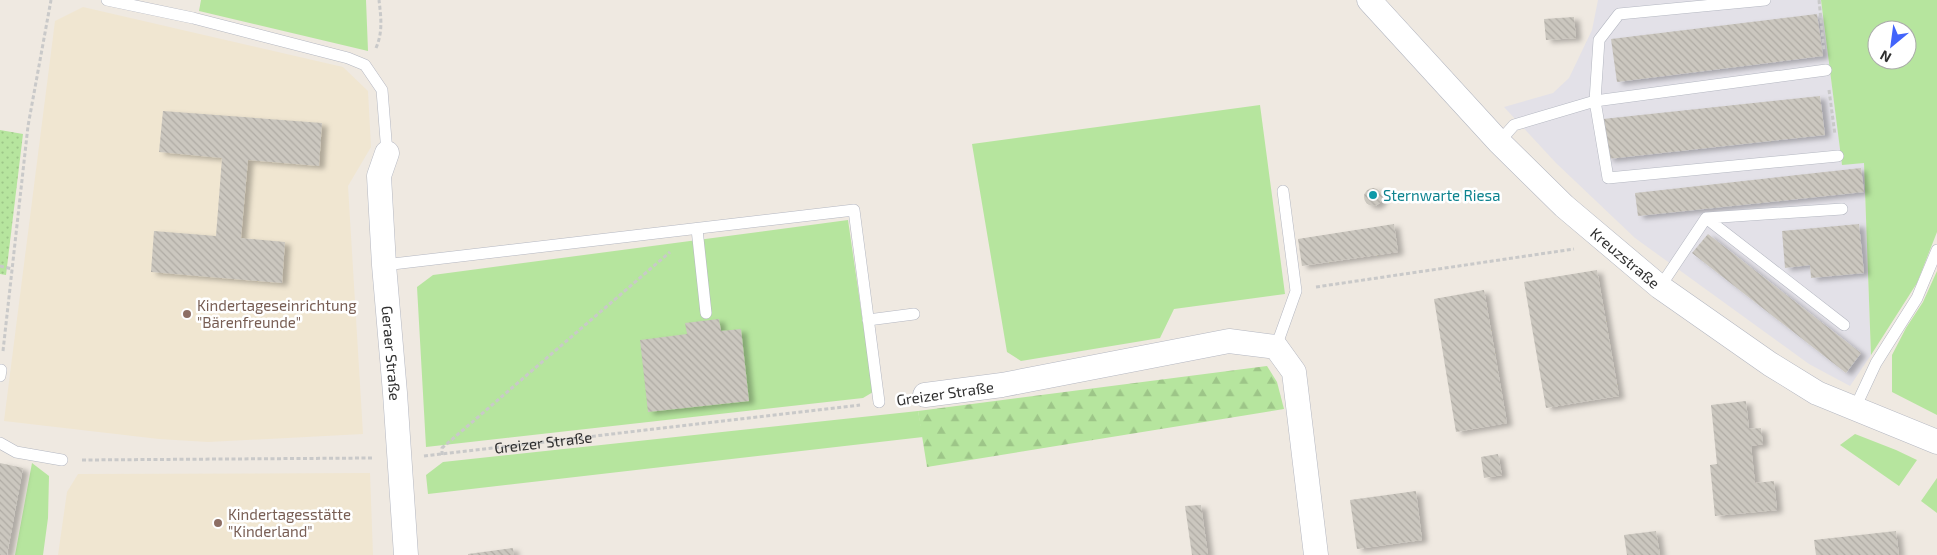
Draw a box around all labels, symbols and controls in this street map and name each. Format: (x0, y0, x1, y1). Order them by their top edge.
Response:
north arrow (1867, 20, 1917, 70)
text: N (1877, 47, 1894, 67)
place label: Sternwarte Riesa (1383, 186, 1500, 204)
marker: Sternwarte Riesa (1367, 189, 1379, 201)
street label: Kreuzstraße (1587, 224, 1664, 292)
place label: Kindertageseinrichtung "Bärenfreunde" (197, 296, 357, 331)
street label: Geraer Straße (379, 305, 405, 401)
marker: Kindertageseinrichtung "Bärenfreunde" (181, 308, 193, 320)
street label: Greizer Straße (895, 377, 995, 409)
street label: Greizer Straße (493, 427, 593, 457)
place label: Kindertagesstätte "Kinderland" (228, 505, 351, 540)
marker: Kindertagesstätte "Kinderland" (212, 517, 224, 529)

